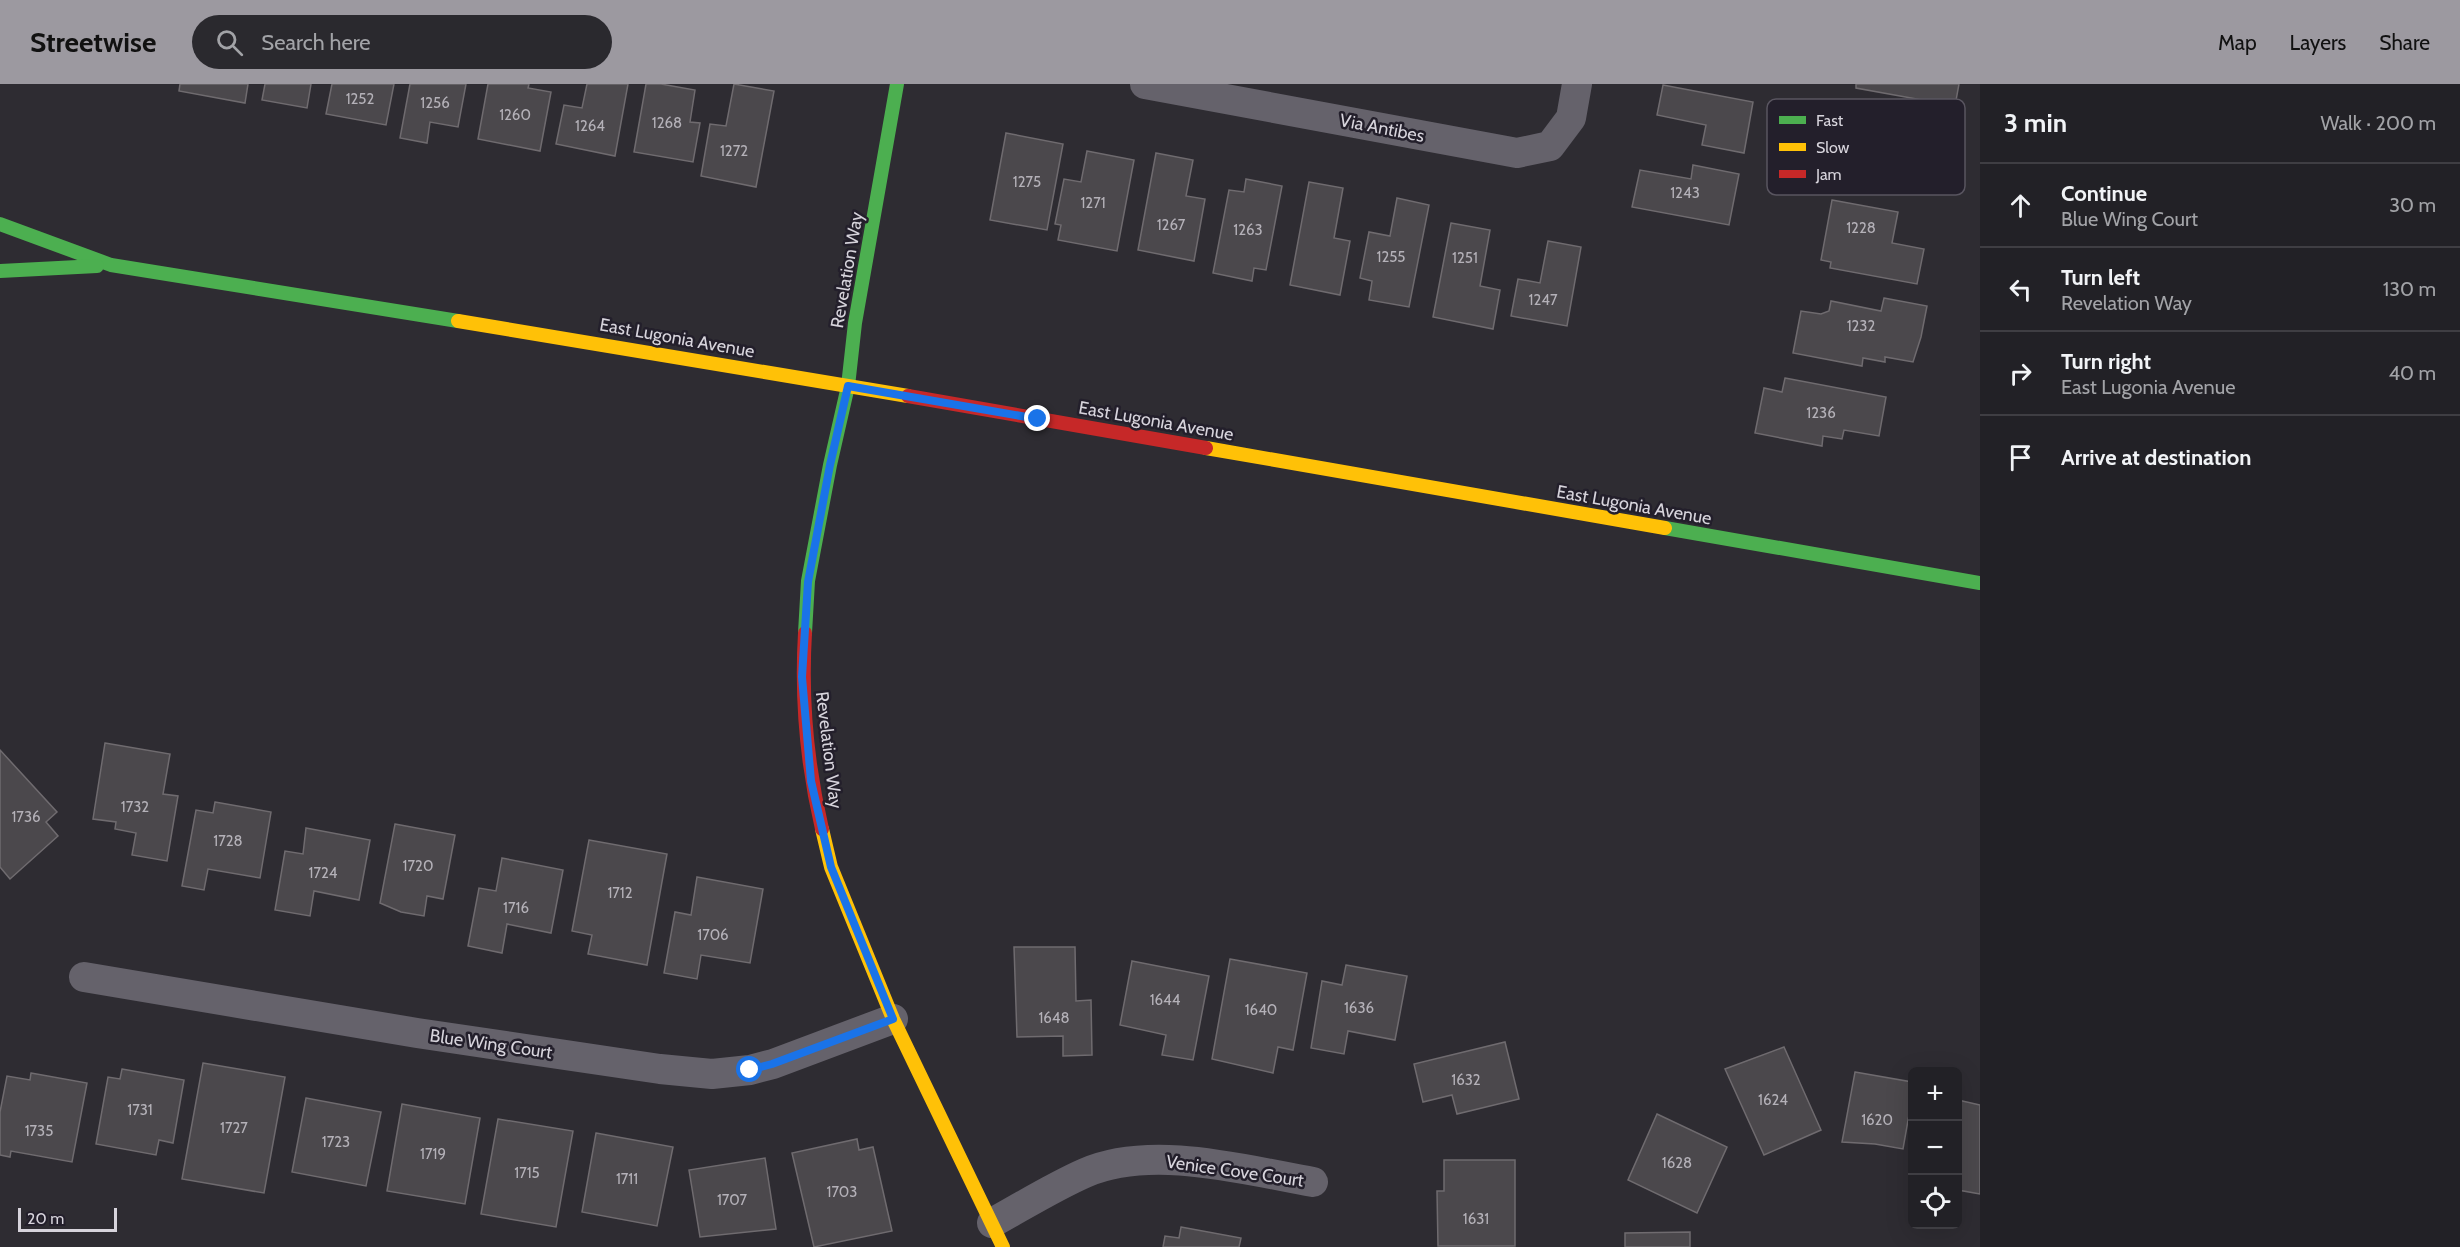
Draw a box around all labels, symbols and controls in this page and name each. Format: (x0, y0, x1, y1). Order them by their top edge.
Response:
search box (192, 15, 612, 69)
text: Streetwise (30, 25, 156, 59)
icon: search (213, 26, 246, 59)
text: Search here (261, 29, 371, 56)
text: Map (2218, 30, 2257, 55)
text: Layers (2290, 30, 2346, 55)
text: Share (2379, 30, 2430, 55)
house number: 1252 (346, 90, 374, 108)
house number: 1256 (420, 94, 450, 112)
legend (1767, 99, 1965, 195)
house number: 1260 (499, 106, 531, 124)
text: 3 min (2004, 107, 2067, 139)
street label: Via Antibes (1338, 109, 1426, 147)
text: Fast (1816, 111, 1844, 130)
text: Walk · 200 m (2320, 111, 2436, 135)
house number: 1268 (652, 114, 682, 132)
house number: 1264 (575, 117, 605, 135)
text: Slow (1816, 138, 1850, 157)
house number: 1272 (720, 142, 748, 160)
text: Jam (1815, 165, 1842, 184)
house number: 1275 (1013, 173, 1041, 191)
text: Continue (2061, 180, 2147, 207)
house number: 1243 (1670, 184, 1700, 202)
icon: ahead (2004, 189, 2037, 222)
text: 30 m (2389, 193, 2436, 217)
house number: 1271 (1080, 194, 1106, 212)
text: Blue Wing Court (2061, 207, 2198, 231)
street label: Revelation Way (826, 210, 868, 330)
house number: 1267 (1157, 216, 1186, 234)
house number: 1228 (1846, 219, 1876, 237)
house number: 1263 (1233, 221, 1263, 239)
house number: 1255 (1377, 248, 1405, 266)
house number: 1251 (1452, 249, 1478, 267)
text: Turn left (2061, 264, 2140, 291)
icon: left (2004, 273, 2037, 306)
text: 130 m (2383, 277, 2436, 301)
house number: 1247 (1529, 291, 1558, 309)
text: Revelation Way (2061, 291, 2192, 315)
street label: East Lugonia Avenue (598, 314, 756, 362)
house number: 1232 (1847, 317, 1875, 335)
text: Turn right (2061, 348, 2151, 375)
icon: right (2004, 357, 2037, 390)
text: 40 m (2388, 361, 2436, 385)
text: East Lugonia Avenue (2061, 375, 2235, 399)
street label: East Lugonia Avenue (1077, 397, 1235, 445)
house number: 1236 (1806, 404, 1836, 422)
route end (1024, 405, 1050, 431)
icon: arrive (2004, 441, 2037, 474)
text: Arrive at destination (2061, 444, 2251, 471)
street label: East Lugonia Avenue (1555, 481, 1713, 529)
street label: Revelation Way (811, 690, 847, 810)
house number: 1732 (121, 798, 149, 816)
house number: 1736 (11, 808, 41, 826)
house number: 1728 (213, 832, 243, 850)
house number: 1720 (403, 857, 433, 875)
house number: 1724 (309, 864, 338, 882)
house number: 1712 (607, 884, 633, 902)
house number: 1716 (503, 899, 529, 917)
house number: 1706 (697, 926, 729, 944)
house number: 1644 (1150, 991, 1181, 1009)
house number: 1636 (1344, 999, 1374, 1017)
house number: 1640 (1245, 1001, 1277, 1019)
house number: 1648 (1038, 1009, 1070, 1027)
street label: Blue Wing Court (428, 1025, 554, 1063)
route start (736, 1056, 762, 1082)
map controls (1908, 1067, 1962, 1229)
button: + (1908, 1067, 1962, 1121)
house number: 1632 (1451, 1071, 1481, 1089)
house number: 1624 (1758, 1091, 1788, 1109)
house number: 1731 (127, 1101, 153, 1119)
house number: 1620 (1861, 1111, 1893, 1129)
house number: 1727 (220, 1119, 248, 1137)
button: − (1908, 1121, 1962, 1175)
house number: 1735 (25, 1122, 53, 1140)
house number: 1723 (322, 1133, 350, 1151)
house number: 1719 (420, 1145, 446, 1163)
street label: Venice Cove Court (1165, 1150, 1305, 1192)
house number: 1628 (1662, 1154, 1692, 1172)
house number: 1715 (514, 1164, 540, 1182)
house number: 1711 (616, 1170, 638, 1188)
button: locate (1908, 1175, 1962, 1229)
house number: 1703 (827, 1183, 857, 1201)
house number: 1707 (717, 1191, 748, 1209)
scale bar (18, 1205, 117, 1232)
text: 20 m (27, 1209, 64, 1228)
house number: 1631 (1463, 1210, 1489, 1228)

